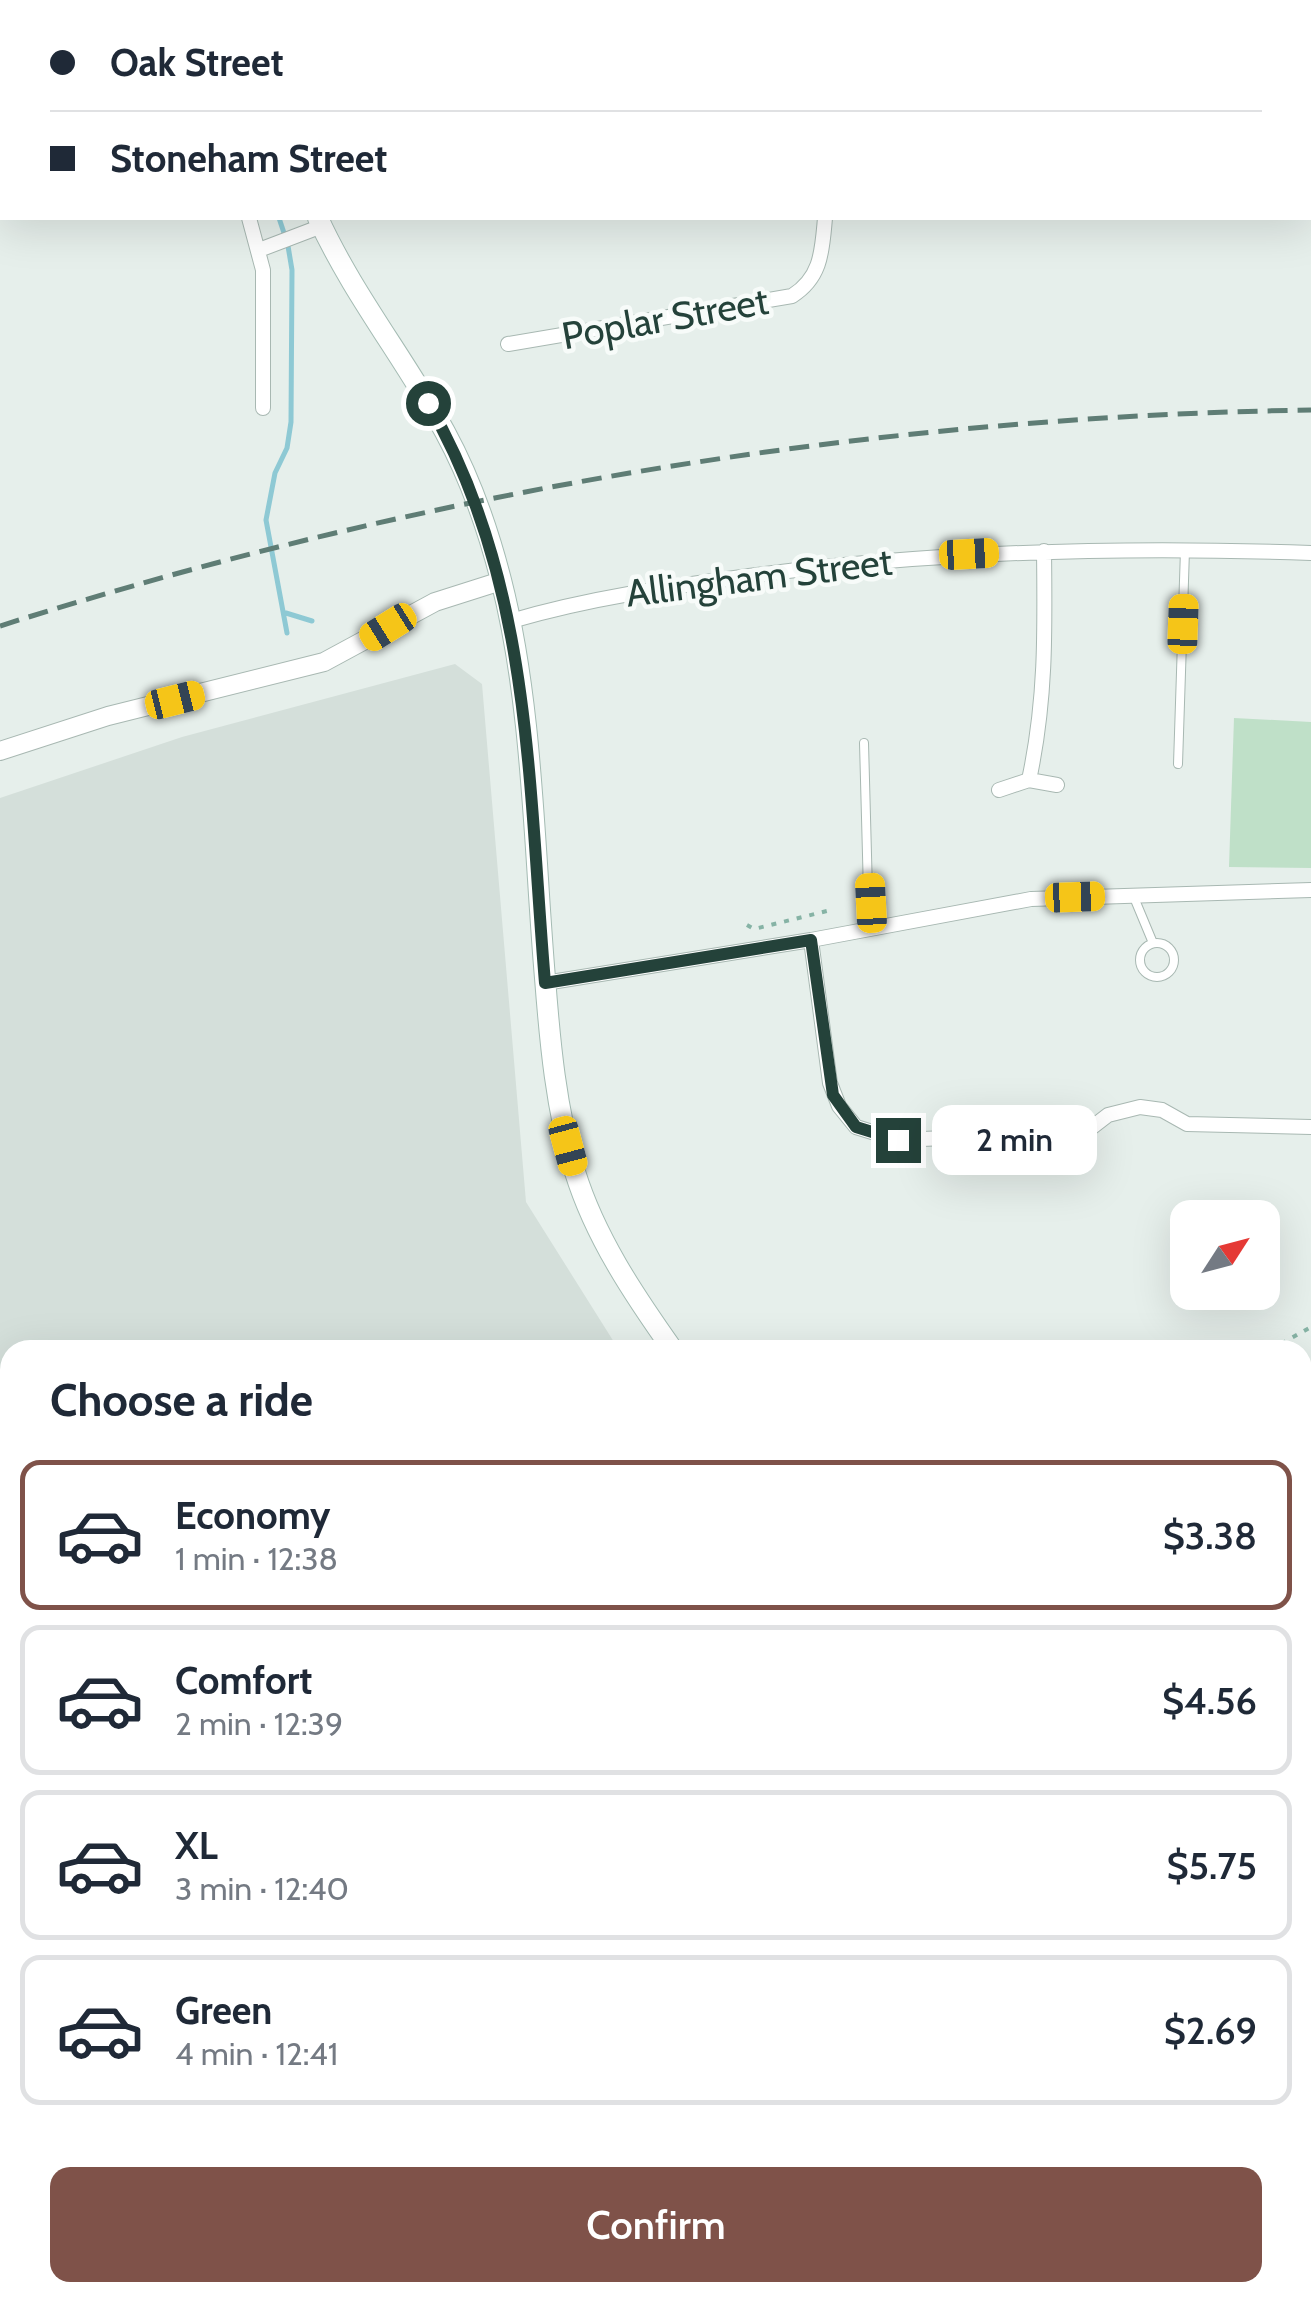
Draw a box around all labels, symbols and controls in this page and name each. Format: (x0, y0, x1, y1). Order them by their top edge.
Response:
text: Oak Street (110, 39, 284, 86)
text: Stoneham Street (110, 135, 387, 182)
street label: Poplar Street (558, 277, 772, 359)
route start (406, 381, 451, 426)
street label: Allingham Street (623, 537, 895, 617)
car (938, 537, 1000, 571)
car (1167, 593, 1199, 655)
car (355, 598, 421, 656)
car (142, 678, 208, 722)
car (854, 872, 888, 934)
car (1044, 881, 1106, 913)
callout: 2 min (933, 1105, 1098, 1175)
car (546, 1113, 590, 1179)
route end (876, 1118, 921, 1163)
text: 2 min (976, 1120, 1053, 1159)
north arrow (1170, 1200, 1280, 1310)
map controls (1170, 1200, 1280, 1310)
text: Choose a ride (50, 1373, 313, 1427)
icon: car (55, 1490, 145, 1580)
text: Economy (175, 1492, 330, 1539)
text: $3.38 (1163, 1512, 1257, 1559)
text: 1 min · 12:38 (175, 1539, 338, 1578)
icon: car (55, 1655, 145, 1745)
text: Comfort (175, 1657, 312, 1704)
text: $4.56 (1162, 1677, 1257, 1724)
text: 2 min · 12:39 (175, 1704, 343, 1743)
icon: car (55, 1820, 145, 1910)
text: XL (175, 1822, 218, 1869)
text: $5.75 (1166, 1842, 1257, 1889)
text: 3 min · 12:40 (175, 1869, 349, 1908)
icon: car (55, 1985, 145, 2075)
text: Green (175, 1987, 272, 2034)
text: $2.69 (1164, 2007, 1257, 2054)
text: 4 min · 12:41 (175, 2034, 338, 2073)
button: Confirm (50, 2167, 1262, 2282)

